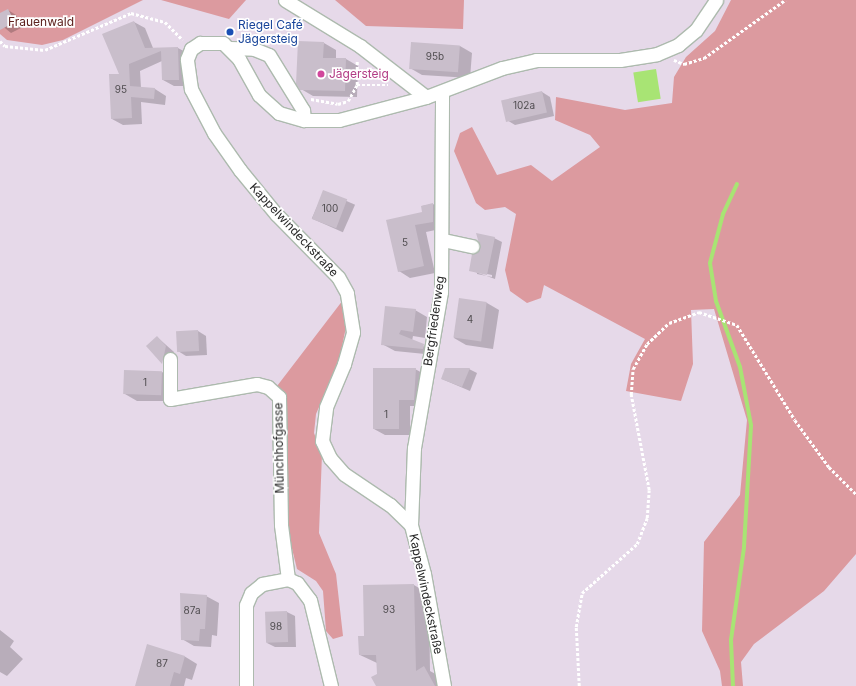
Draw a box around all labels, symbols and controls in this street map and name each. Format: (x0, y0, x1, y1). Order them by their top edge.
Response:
park label: Frauenwald (8, 15, 74, 29)
place label: Riegel Café Jägersteig (238, 18, 303, 46)
marker: Riegel Café Jägersteig (225, 27, 235, 37)
house number: 95b (426, 51, 444, 63)
place label: Jägersteig (329, 67, 389, 81)
marker: Jägersteig (316, 69, 326, 79)
house number: 95 (115, 84, 127, 96)
house number: 102a (513, 100, 535, 112)
street label: Kappelwindeckstraße (247, 180, 341, 280)
house number: 100 (322, 203, 338, 215)
house number: 5 (402, 237, 408, 249)
street label: Bergfriedenweg (421, 275, 447, 367)
house number: 4 (467, 314, 473, 326)
house number: 1 (143, 377, 147, 389)
street label: Münchhofgasse (271, 402, 287, 494)
house number: 1 (384, 409, 388, 421)
street label: Kappelwindeckstraße (406, 532, 446, 656)
house number: 93 (383, 604, 395, 616)
house number: 87a (183, 605, 201, 617)
house number: 98 (270, 621, 282, 633)
house number: 87 (156, 658, 168, 670)

